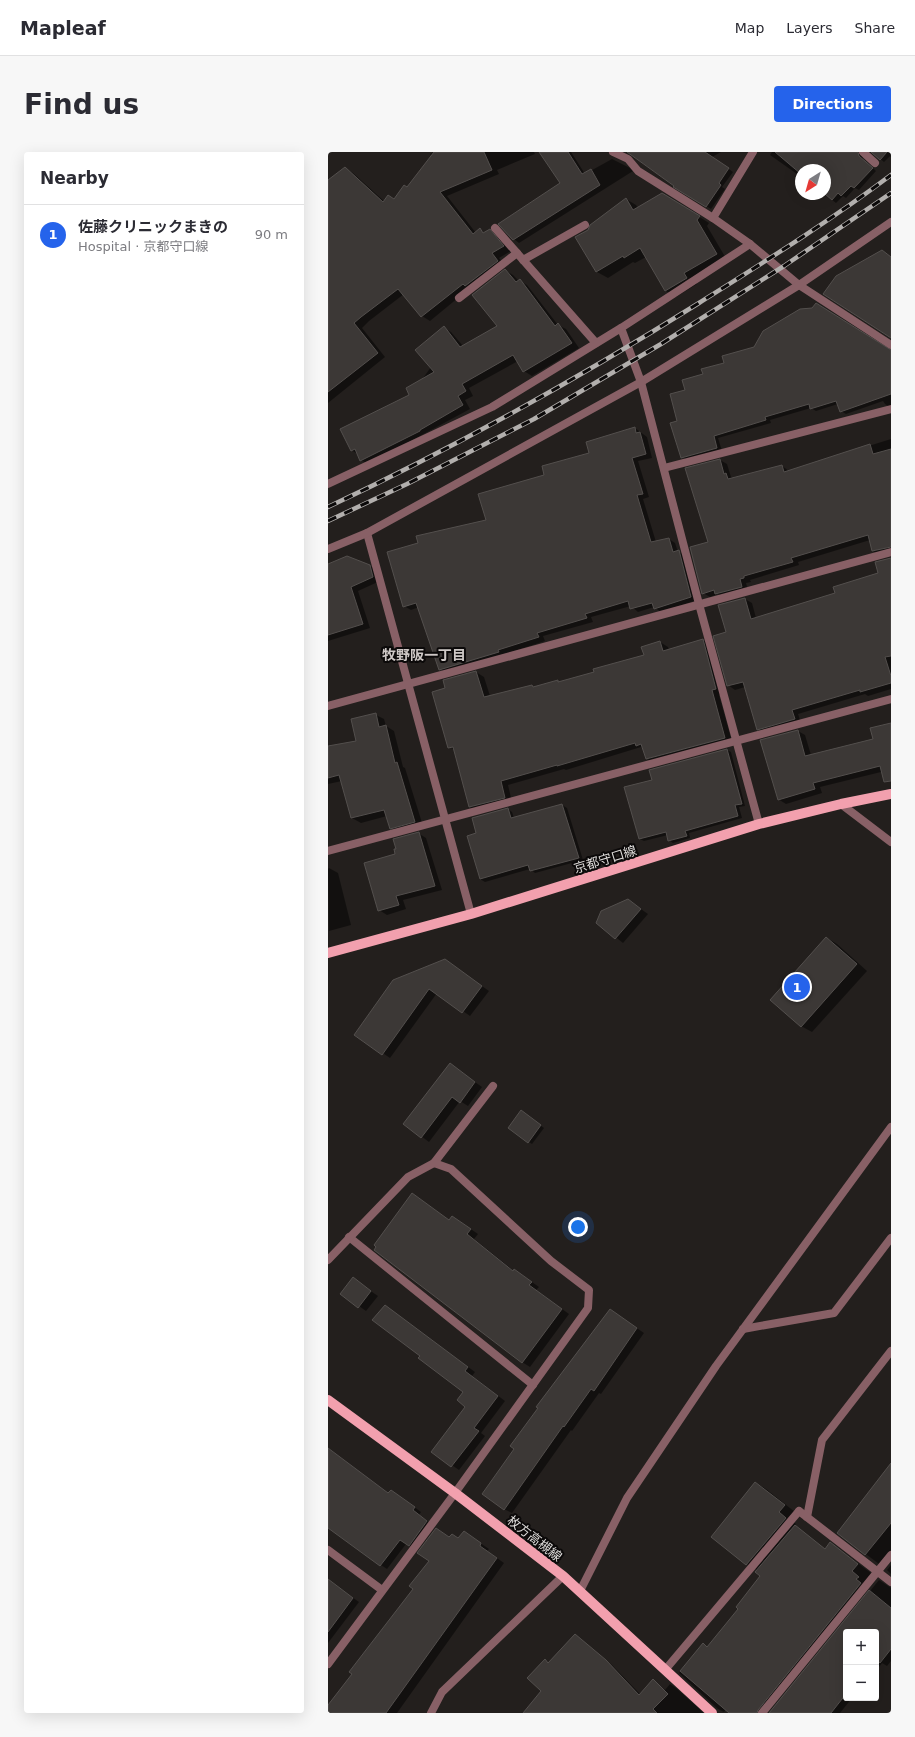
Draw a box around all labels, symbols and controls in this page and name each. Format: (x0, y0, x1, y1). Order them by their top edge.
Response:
text: Mapleaf (20, 17, 106, 39)
text: Map (735, 20, 764, 36)
text: Layers (786, 20, 833, 36)
text: Share (855, 20, 895, 36)
button: Directions (774, 86, 891, 122)
text: Find us (24, 88, 139, 121)
north arrow (795, 164, 831, 200)
text: Nearby (40, 168, 109, 188)
text: 佐藤クリニックまきの (78, 218, 228, 236)
text: 1 (48, 227, 58, 242)
text: 90 m (255, 227, 288, 242)
text: Hospital · 京都守口線 (78, 239, 208, 254)
district label: 牧野阪一丁目 (382, 647, 466, 663)
street label: 京都守口線 (572, 843, 638, 876)
pin: 1 (784, 972, 810, 1002)
your location (568, 1217, 588, 1237)
street label: 枚方高槻線 (504, 1512, 565, 1564)
map controls (843, 1629, 879, 1701)
button: + (843, 1629, 879, 1665)
button: − (843, 1665, 879, 1701)

